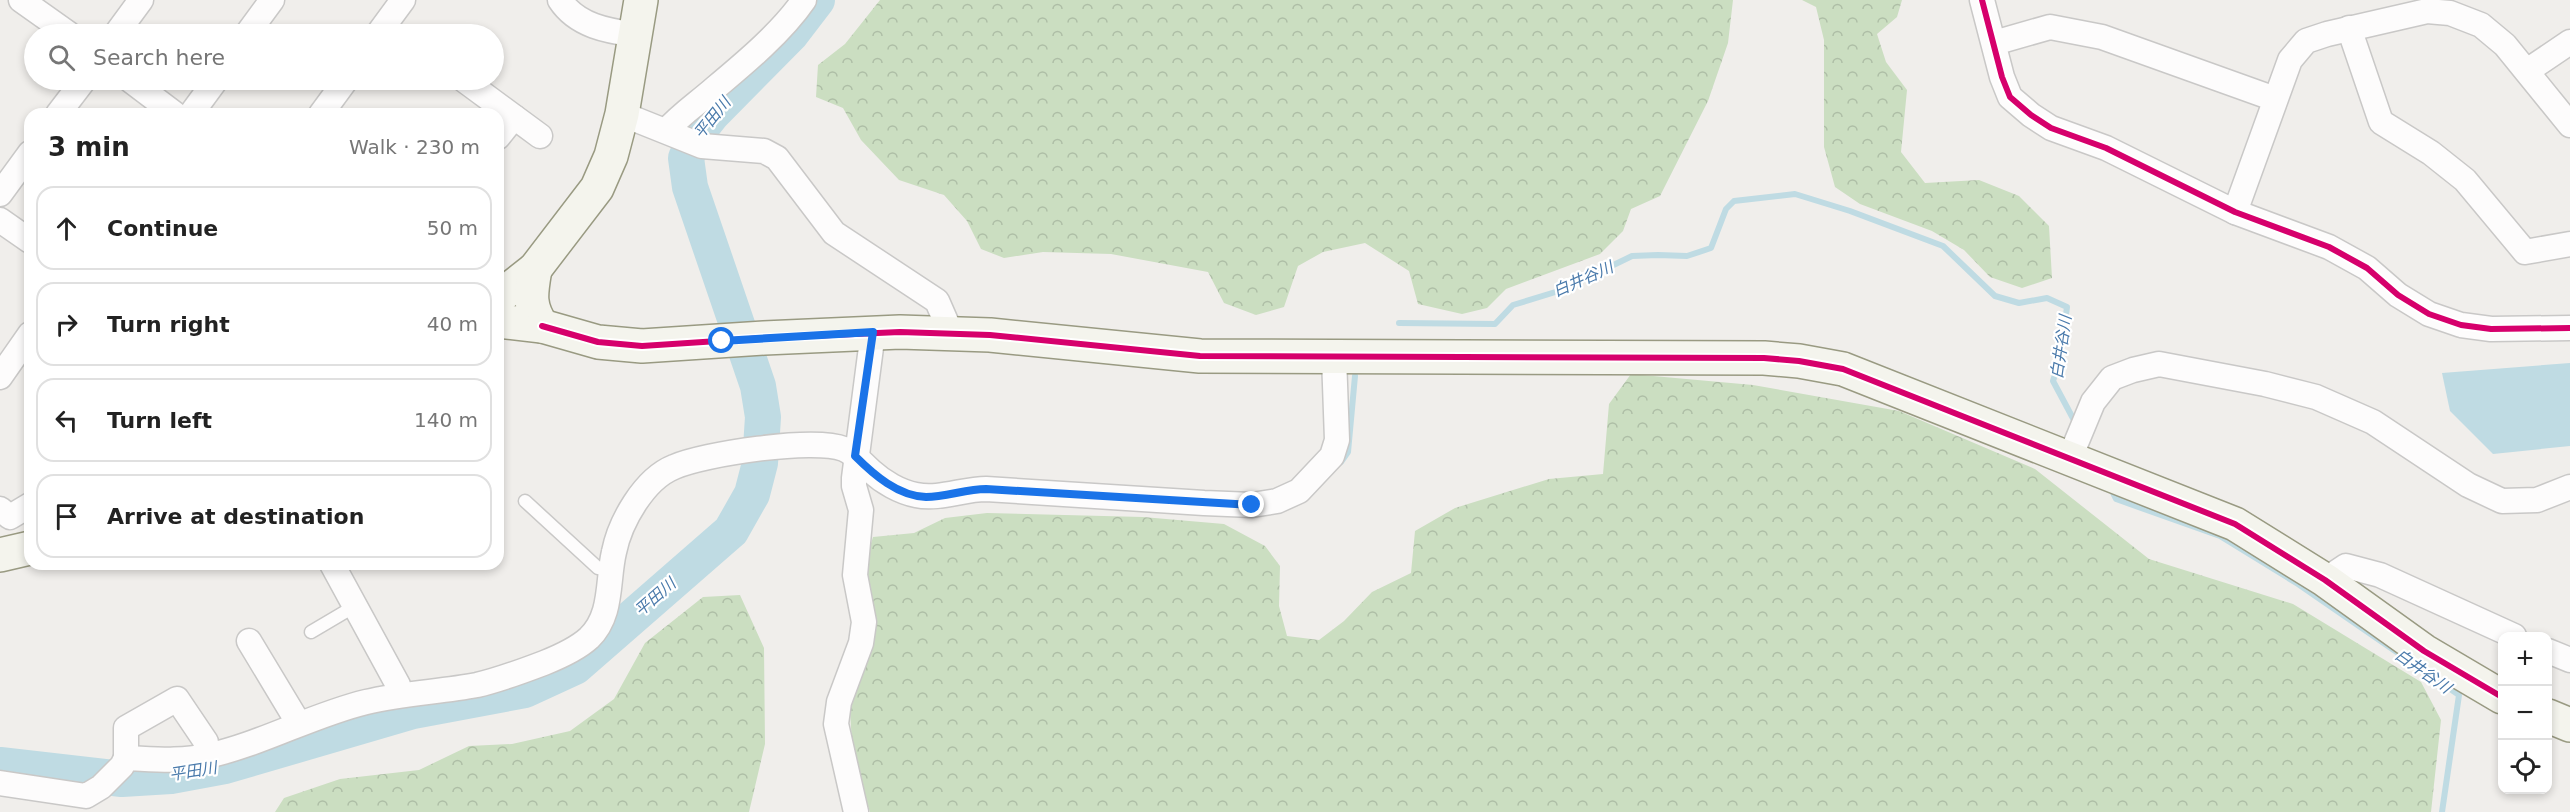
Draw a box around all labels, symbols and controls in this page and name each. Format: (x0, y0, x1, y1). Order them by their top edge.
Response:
search box (24, 24, 504, 90)
icon: search (45, 41, 78, 74)
text: Search here (93, 45, 225, 70)
water label: 平田川 (690, 92, 736, 143)
text: 3 min (48, 132, 130, 162)
text: Walk · 230 m (349, 135, 480, 159)
icon: ahead (50, 212, 83, 245)
text: Continue (107, 216, 218, 241)
text: 50 m (427, 216, 478, 240)
water label: 白井谷川 (1550, 256, 1618, 301)
icon: right (50, 308, 83, 341)
text: Turn right (107, 312, 230, 337)
text: 40 m (427, 312, 478, 336)
water label: 白井谷川 (2047, 312, 2075, 380)
route start (708, 327, 734, 353)
icon: left (50, 404, 83, 437)
text: Turn left (107, 408, 212, 433)
text: 140 m (414, 408, 478, 432)
route end (1238, 491, 1264, 517)
icon: arrive (50, 500, 83, 533)
text: Arrive at destination (107, 504, 364, 529)
water label: 平田川 (631, 573, 681, 620)
map controls (2498, 632, 2552, 794)
button: + (2498, 632, 2552, 686)
water label: 白井谷川 (2391, 645, 2456, 698)
button: − (2498, 686, 2552, 740)
button: locate (2498, 740, 2552, 794)
water label: 平田川 (168, 758, 220, 784)

